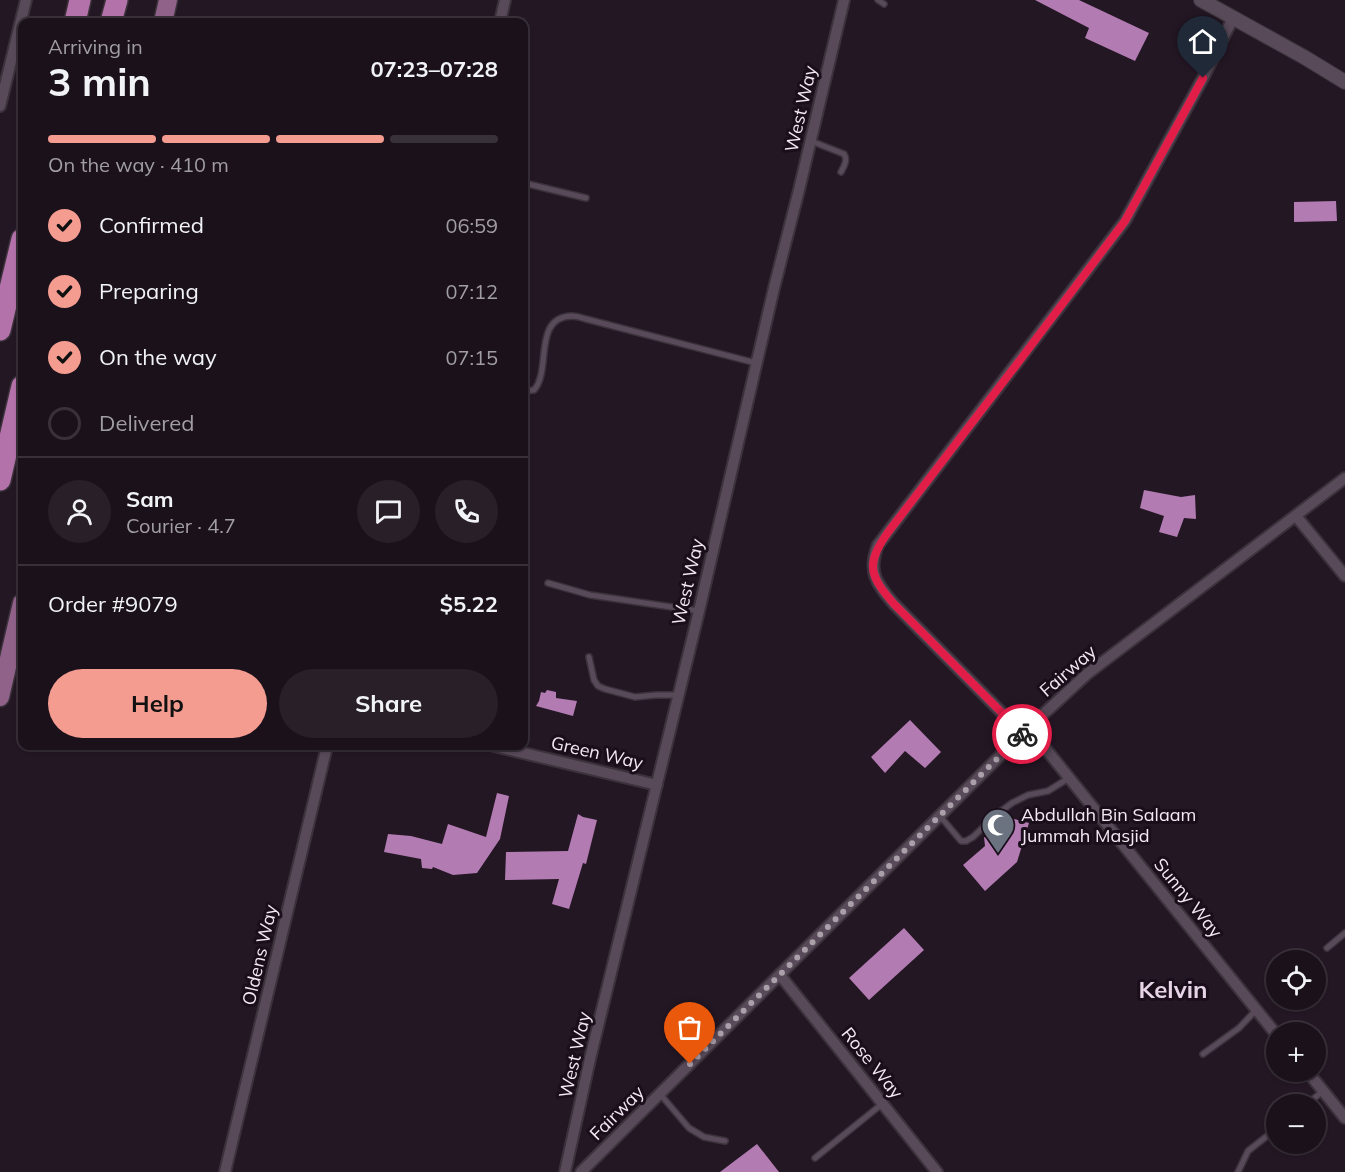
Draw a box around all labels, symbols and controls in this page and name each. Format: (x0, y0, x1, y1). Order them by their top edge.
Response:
pin (1177, 16, 1228, 78)
icon: home (1186, 25, 1219, 58)
text: Arriving in (48, 34, 143, 59)
text: 07:23–07:28 (370, 55, 498, 83)
text: 3 min (48, 57, 151, 106)
street label: West Way (779, 63, 822, 154)
text: On the way · 410 m (48, 152, 229, 177)
icon: check (48, 209, 81, 242)
text: Confirmed (99, 211, 204, 239)
text: 06:59 (445, 213, 498, 238)
icon: check (48, 275, 81, 308)
text: Preparing (99, 277, 199, 305)
text: 07:12 (445, 279, 498, 304)
icon: check (48, 341, 81, 374)
text: On the way (99, 343, 217, 371)
text: 07:15 (445, 345, 498, 370)
text: Delivered (99, 409, 194, 437)
button: person (48, 480, 111, 543)
button: chat (357, 480, 420, 543)
button: phone (435, 480, 498, 543)
text: Sam (126, 485, 174, 513)
text: Courier · 4.7 (126, 513, 236, 538)
street label: West Way (666, 536, 709, 627)
text: Order #9079 (48, 590, 178, 618)
text: $5.22 (440, 590, 498, 618)
street label: Fairway (1035, 639, 1101, 701)
button: Help (48, 669, 267, 738)
button: Share (279, 669, 498, 738)
courier (992, 704, 1052, 764)
icon: bike (1006, 718, 1039, 751)
street label: Green Way (549, 731, 646, 774)
place label: Abdullah Bin Salaam Jummah Masjid (1021, 803, 1196, 847)
mosque icon: Abdullah Bin Salaam Jummah Masjid (980, 807, 1016, 854)
street label: Sunny Way (1149, 853, 1228, 943)
street label: Oldens Way (237, 902, 282, 1007)
map controls (1266, 950, 1326, 1154)
button: locate (1266, 950, 1326, 1010)
district label: Kelvin (1139, 974, 1207, 1004)
pin (664, 1002, 715, 1064)
street label: West Way (553, 1009, 596, 1100)
icon: bag (673, 1011, 706, 1044)
street label: Rose Way (837, 1022, 908, 1103)
button: + (1266, 1022, 1326, 1082)
street label: Fairway (585, 1080, 649, 1145)
button: − (1266, 1094, 1326, 1154)

